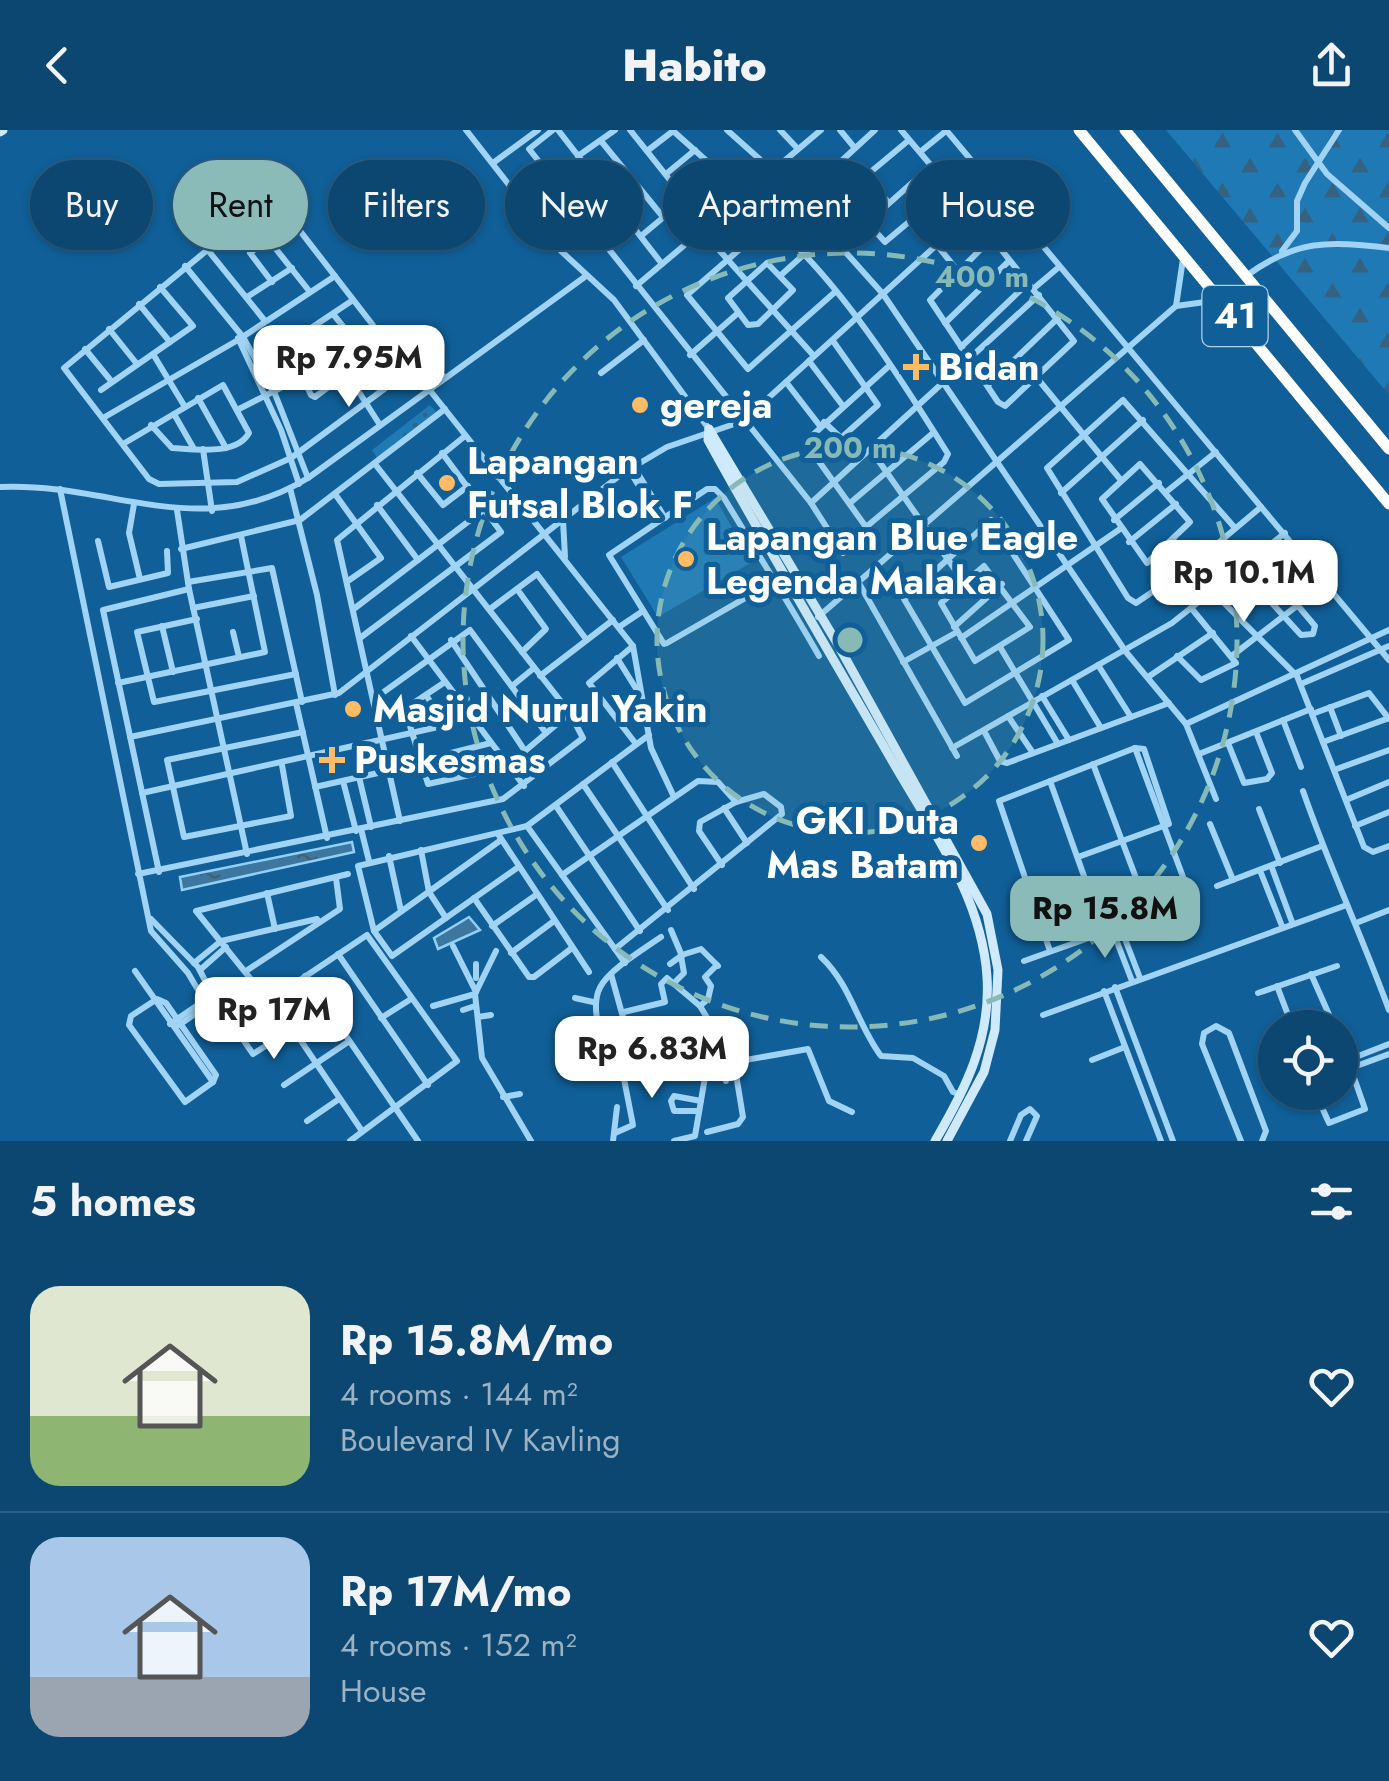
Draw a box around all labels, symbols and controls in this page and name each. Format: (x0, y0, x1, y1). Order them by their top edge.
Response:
text: Habito (622, 33, 767, 98)
icon: back (30, 38, 85, 93)
icon: share (1304, 38, 1359, 93)
chip: Buy (30, 160, 153, 250)
chip: Rent (173, 160, 308, 250)
chip: Filters (328, 160, 485, 250)
chip: New (505, 160, 643, 250)
chip: Apartment (663, 160, 886, 250)
chip: House (906, 160, 1070, 250)
text: 400 m (935, 255, 1029, 298)
road number: 41 (1202, 286, 1268, 346)
pin: Rp 7.95M (246, 325, 452, 410)
text: Rp 7.95M (275, 334, 423, 380)
place label: Bidan (938, 339, 1040, 394)
marker: Bidan (903, 354, 929, 380)
place label: gereja (660, 377, 773, 432)
marker: gereja (629, 394, 651, 416)
text: 200 m (804, 426, 897, 469)
place label: Lapangan Futsal Blok F (467, 433, 693, 532)
marker: Lapangan Futsal Blok F (436, 472, 458, 494)
place label: Lapangan Blue Eagle Legenda Malaka (706, 509, 1078, 608)
pin: Rp 10.1M (1141, 540, 1347, 625)
marker: Lapangan Blue Eagle Legenda Malaka (675, 548, 697, 570)
text: Rp 10.1M (1173, 549, 1315, 595)
centre of rings (832, 622, 868, 658)
place label: Masjid Nurul Yakin (373, 681, 708, 736)
marker: Masjid Nurul Yakin (342, 698, 364, 720)
place label: Puskesmas (354, 732, 546, 787)
marker: Puskesmas (319, 747, 345, 773)
place label: GKI Duta Mas Batam (766, 793, 959, 892)
marker: GKI Duta Mas Batam (968, 832, 990, 854)
pin: Rp 15.8M (1002, 876, 1208, 961)
text: Rp 15.8M (1032, 885, 1178, 931)
pin: Rp 17M (193, 977, 355, 1062)
text: Rp 17M (217, 986, 331, 1032)
map controls (1258, 1010, 1358, 1110)
button: locate (1258, 1010, 1358, 1110)
pin: Rp 6.83M (549, 1016, 755, 1101)
text: Rp 6.83M (577, 1025, 727, 1071)
text: 5 homes (30, 1171, 196, 1232)
icon: filters (1304, 1174, 1359, 1229)
text: Rp 15.8M/mo (340, 1310, 613, 1371)
icon: home (110, 1326, 230, 1446)
icon: heart (1304, 1359, 1359, 1414)
text: 4 rooms · 144 m² (340, 1371, 578, 1417)
text: Boulevard IV Kavling (340, 1417, 620, 1463)
text: Rp 17M/mo (340, 1561, 572, 1622)
icon: home (110, 1577, 230, 1697)
icon: heart (1304, 1610, 1359, 1665)
text: 4 rooms · 152 m² (340, 1622, 577, 1668)
text: House (340, 1668, 427, 1714)

